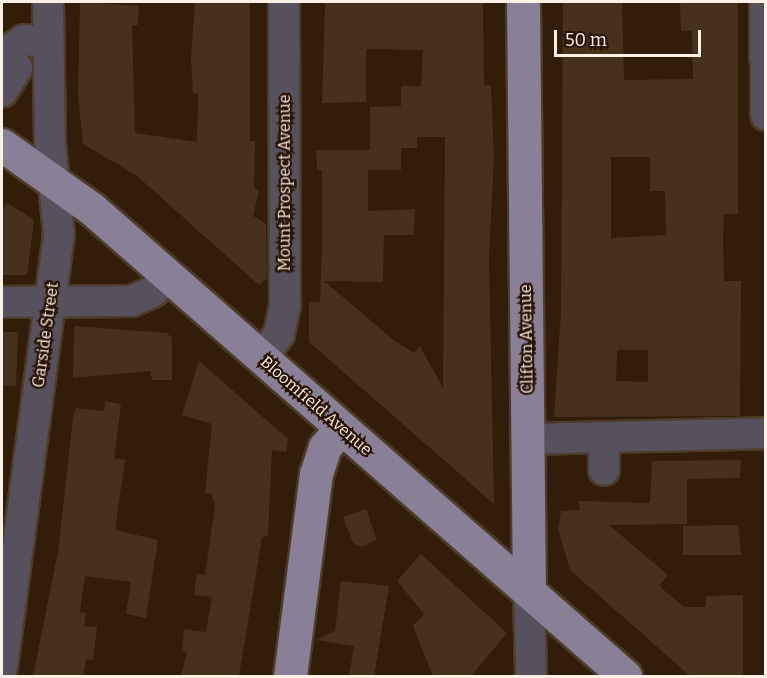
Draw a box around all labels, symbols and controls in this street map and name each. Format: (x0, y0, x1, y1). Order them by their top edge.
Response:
scale bar (557, 18, 704, 56)
text: 50 m (565, 29, 607, 51)
street label: Mount Prospect Avenue (275, 95, 295, 271)
street label: Garside Street (29, 281, 63, 389)
street label: Clifton Avenue (516, 284, 538, 394)
street label: Bloomfield Avenue (256, 352, 376, 460)

